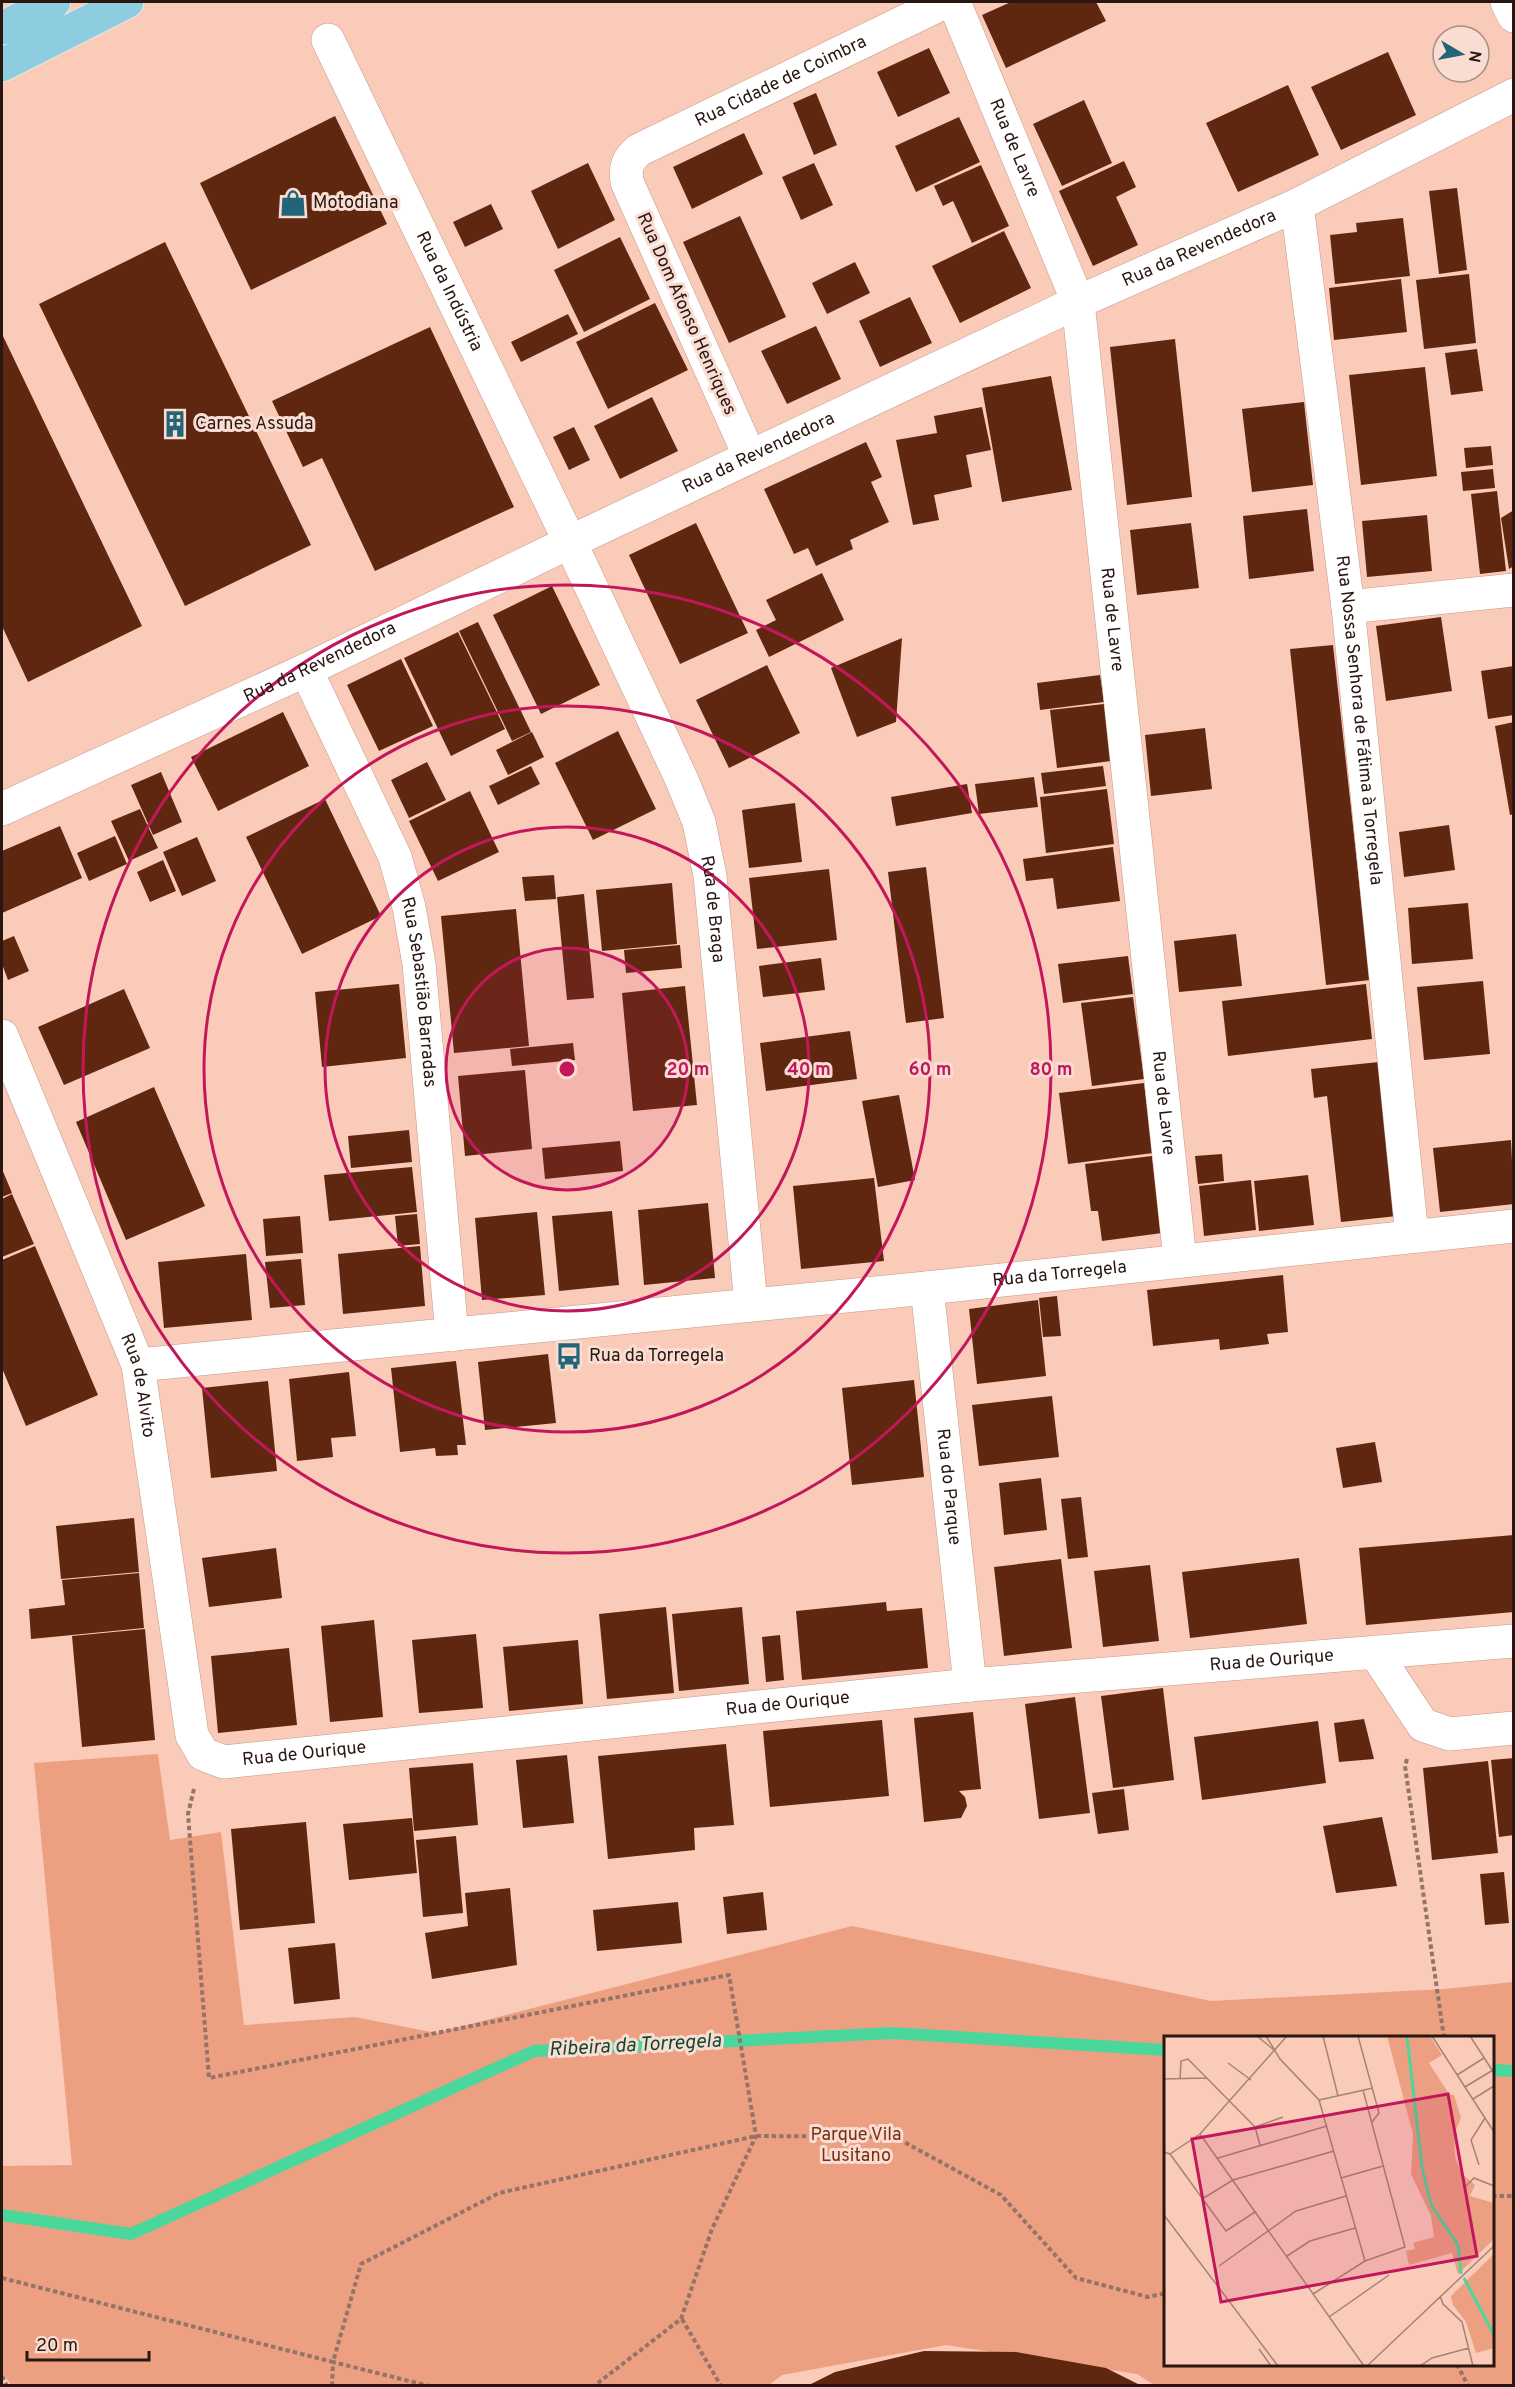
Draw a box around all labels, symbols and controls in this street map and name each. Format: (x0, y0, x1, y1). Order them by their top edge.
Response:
north arrow (1431, 24, 1491, 84)
street label: Rua Cidade de Coimbra (691, 30, 870, 133)
text: N (1463, 49, 1485, 64)
street label: Rua de Lavre (984, 95, 1045, 201)
shop icon: Motodiana (278, 188, 308, 218)
place label: Motodiana (313, 192, 398, 215)
street label: Rua da Revendedora (1119, 204, 1280, 292)
street label: Rua Dom Afonso Henriques (631, 209, 741, 419)
street label: Rua da Indústria (410, 228, 488, 355)
street label: Rua da Revendedora (678, 407, 838, 499)
building icon: Carnes Assuda (160, 409, 190, 439)
place label: Carnes Assuda (195, 413, 314, 436)
street label: Rua Nossa Senhora de Fátima à Torregela (1330, 554, 1388, 886)
street label: Rua de Lavre (1095, 566, 1129, 673)
street label: Rua da Revendedora (240, 617, 400, 708)
street label: Rua de Braga (695, 854, 730, 964)
street label: Rua Sebastião Barradas (395, 894, 441, 1089)
street label: Rua de Lavre (1146, 1049, 1180, 1156)
centre of rings (557, 1059, 577, 1079)
text: 20 m (666, 1059, 710, 1082)
text: 40 m (787, 1059, 831, 1082)
text: 60 m (908, 1059, 952, 1082)
text: 80 m (1029, 1059, 1073, 1082)
street label: Rua da Torregela (991, 1255, 1128, 1293)
street label: Rua de Alvito (115, 1330, 160, 1439)
bus stop icon: Rua da Torregela (554, 1341, 584, 1371)
place label: Rua da Torregela (589, 1345, 724, 1368)
street label: Rua do Parque (931, 1427, 966, 1546)
street label: Rua de Ourique (1209, 1644, 1335, 1677)
street label: Rua de Ourique (725, 1686, 851, 1722)
street label: Rua de Ourique (241, 1736, 367, 1772)
water label: Ribeira da Torregela (548, 2028, 723, 2063)
inset map (1164, 2036, 1494, 2366)
park label: Parque Vila Lusitano (810, 2124, 902, 2168)
scale bar (27, 2324, 148, 2362)
text: 20 m (36, 2335, 78, 2358)

